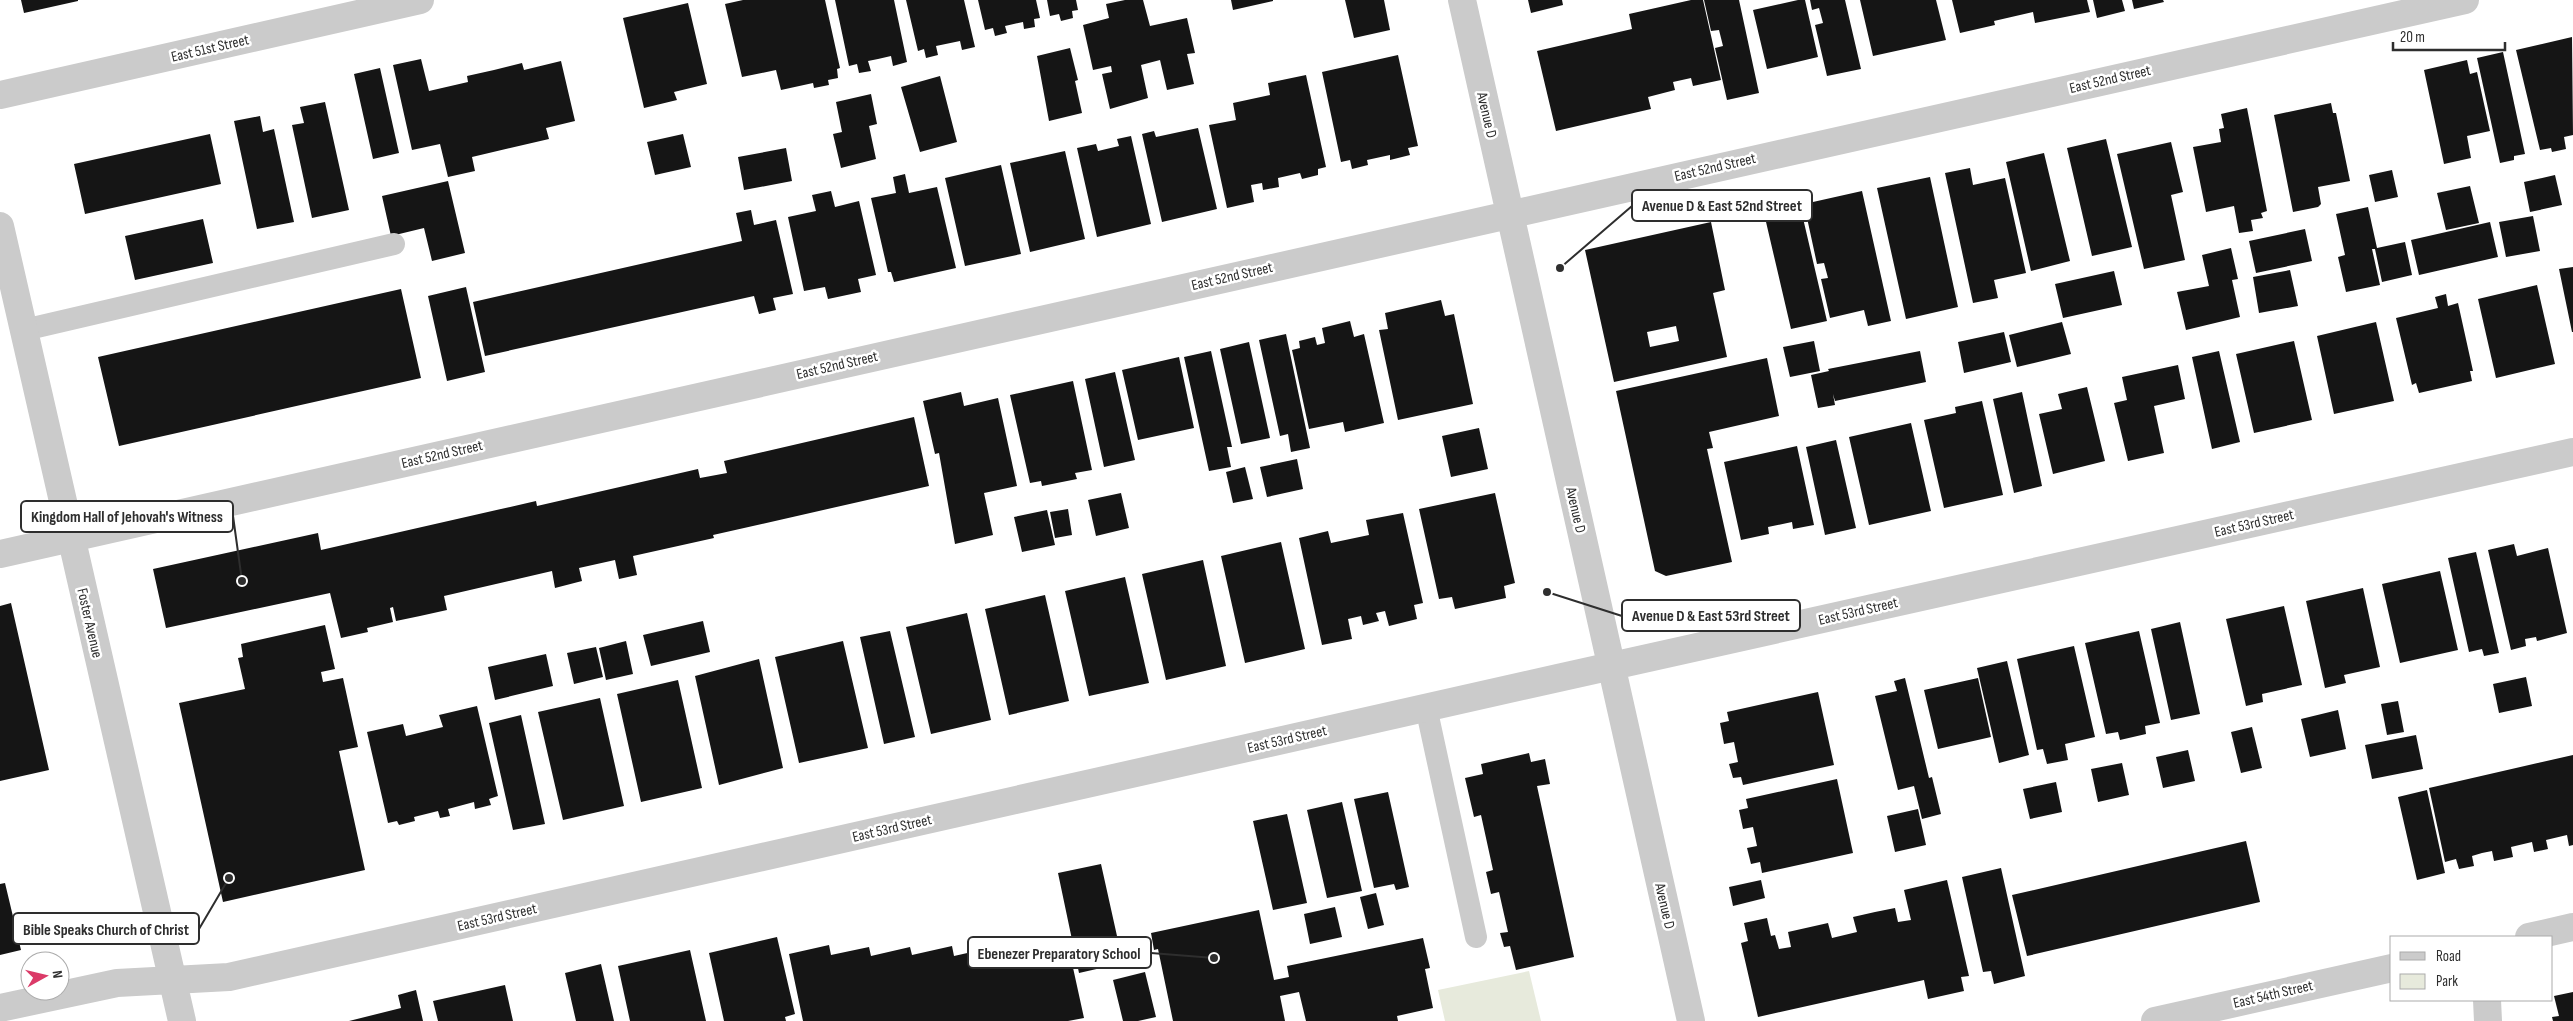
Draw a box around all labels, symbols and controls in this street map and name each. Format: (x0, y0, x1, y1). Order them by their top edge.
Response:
scale bar (2393, 20, 2506, 52)
text: 20 m (2400, 28, 2425, 47)
street label: East 51st Street (169, 30, 251, 67)
street label: East 52nd Street (2068, 61, 2153, 98)
street label: Avenue D (1472, 89, 1501, 140)
street label: East 52nd Street (1673, 149, 1758, 186)
callout: Avenue D & East 52nd Street (1632, 190, 1812, 221)
text: Avenue D & East 52nd Street (1641, 197, 1802, 216)
street label: East 52nd Street (1190, 258, 1275, 295)
street label: East 52nd Street (795, 347, 880, 384)
street label: East 52nd Street (400, 436, 485, 473)
street label: Avenue D (1561, 484, 1590, 535)
callout: Kingdom Hall of Jehovah's Witness (21, 501, 233, 532)
street label: East 53rd Street (2213, 505, 2296, 542)
text: Kingdom Hall of Jehovah's Witness (31, 508, 223, 527)
street label: Foster Avenue (72, 586, 107, 660)
street label: East 53rd Street (1817, 593, 1900, 630)
callout: Avenue D & East 53rd Street (1622, 600, 1800, 631)
text: Avenue D & East 53rd Street (1631, 607, 1790, 626)
street label: East 53rd Street (1246, 721, 1329, 758)
street label: East 53rd Street (851, 810, 934, 847)
street label: Avenue D (1650, 880, 1679, 931)
street label: East 53rd Street (456, 899, 539, 936)
callout: Bible Speaks Church of Christ (13, 913, 199, 944)
text: Bible Speaks Church of Christ (23, 921, 189, 940)
legend (2390, 936, 2553, 1001)
callout: Ebenezer Preparatory School (968, 937, 1151, 968)
text: Ebenezer Preparatory School (977, 945, 1141, 964)
text: Road (2436, 947, 2461, 966)
north arrow (20, 951, 70, 1001)
text: N (48, 969, 66, 979)
text: Park (2436, 972, 2458, 991)
street label: East 54th Street (2231, 976, 2315, 1013)

